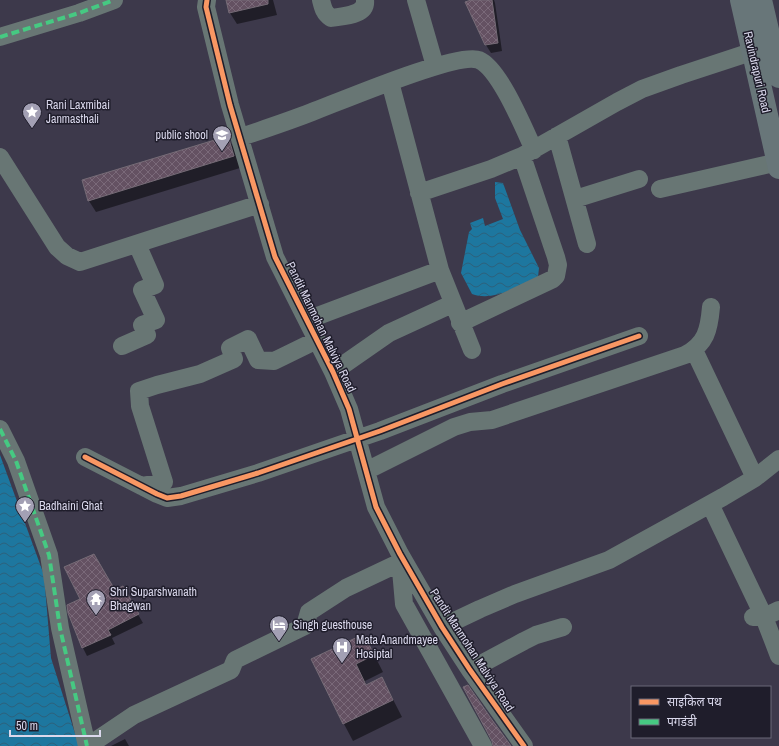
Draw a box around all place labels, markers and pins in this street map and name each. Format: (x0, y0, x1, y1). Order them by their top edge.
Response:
place label: Rani Laxmibai Janmasthali (46, 97, 110, 127)
place icon: Rani Laxmibai Janmasthali (21, 101, 43, 129)
school or university icon: public shool (211, 124, 233, 152)
place label: public shool (155, 127, 208, 143)
place icon: Badhaini Ghat (14, 495, 36, 523)
place label: Badhaini Ghat (39, 498, 103, 514)
place label: Shri Suparshvanath Bhagwan (110, 584, 197, 614)
temple icon: Shri Suparshvanath Bhagwan (85, 588, 107, 616)
hotel icon: Singh guesthouse (268, 614, 290, 642)
place label: Singh guesthouse (293, 617, 372, 633)
place label: Mata Anandmayee Hosiptal (356, 632, 438, 662)
hospital icon: Mata Anandmayee Hosiptal (331, 636, 353, 664)

